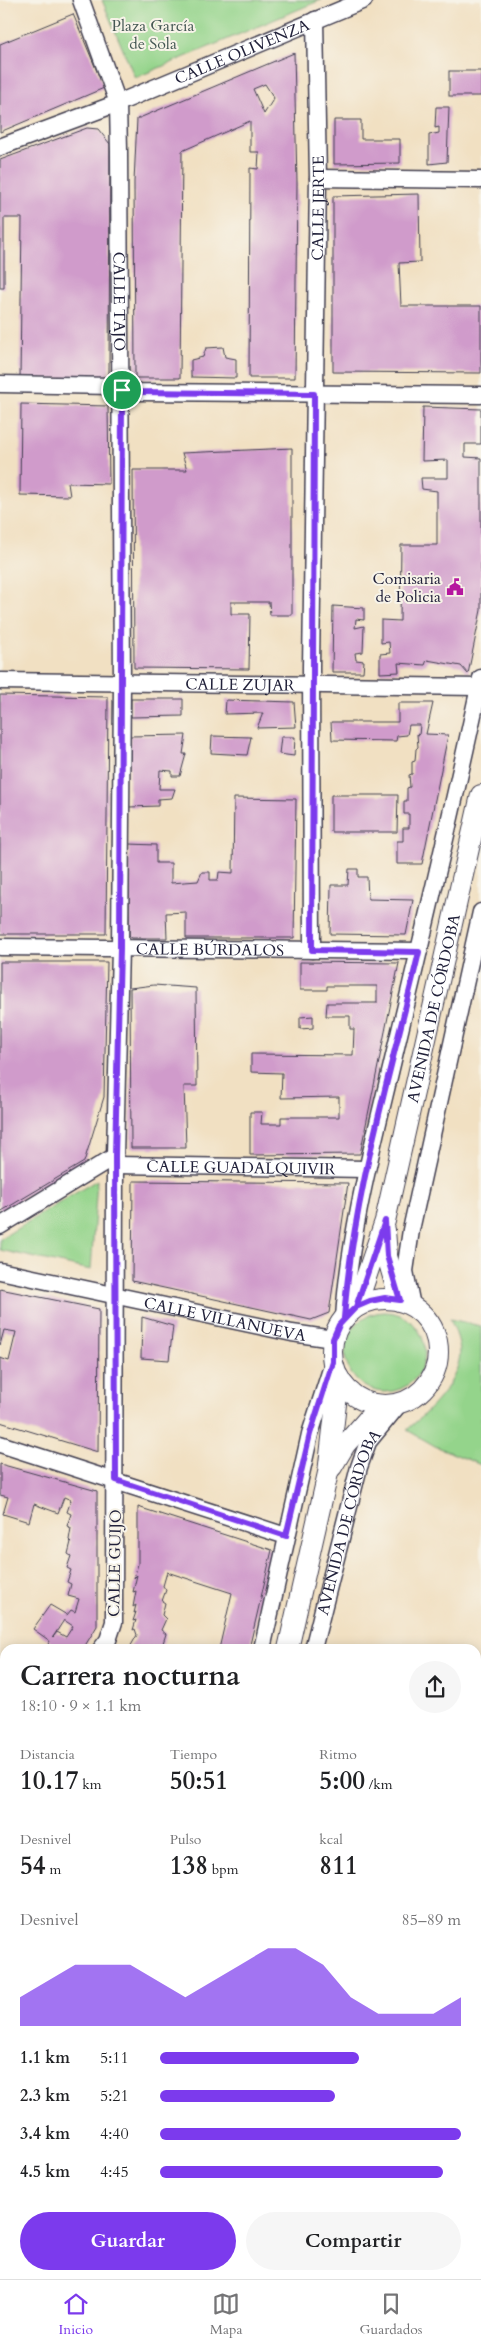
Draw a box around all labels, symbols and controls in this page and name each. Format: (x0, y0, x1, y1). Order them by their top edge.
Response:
street label: CALLE OLIVENZA (171, 14, 313, 90)
park label: Plaza García de Sola (112, 15, 195, 55)
street label: CALLE JERTE (307, 155, 330, 261)
street label: CALLE TAJO (108, 252, 130, 351)
pin (101, 369, 143, 411)
icon: arrive (108, 376, 136, 404)
place label: Comisaria de Policia (373, 568, 441, 608)
public building icon: Comisaria de Policia (445, 577, 465, 597)
street label: CALLE ZÚJAR (185, 673, 295, 697)
street label: AVENIDA DE CÓRDOBA (402, 911, 466, 1105)
street label: CALLE BÚRDALOS (136, 938, 284, 962)
street label: CALLE GUADALQUIVIR (146, 1156, 336, 1181)
street label: CALLE VILLANUEVA (142, 1292, 308, 1347)
street label: AVENIDA DE CÓRDOBA (312, 1424, 387, 1617)
street label: CALLE GUIJO (103, 1509, 127, 1617)
text: Carrera nocturna (20, 1657, 240, 1695)
button: share (409, 1661, 461, 1713)
text: 18:10 · 9 × 1.1 km (20, 1695, 141, 1717)
text: Distancia (20, 1745, 75, 1764)
text: Tiempo (170, 1745, 217, 1764)
text: Ritmo (319, 1745, 357, 1764)
text: 10.17 (20, 1764, 78, 1798)
text: 50:51 (170, 1764, 228, 1798)
text: 5:00 (319, 1764, 365, 1798)
text: km (78, 1775, 102, 1794)
text: /km (365, 1775, 393, 1794)
text: Desnivel (20, 1830, 71, 1849)
text: Pulso (170, 1830, 201, 1849)
text: kcal (319, 1830, 343, 1849)
text: 54 (20, 1849, 46, 1883)
text: 138 (170, 1849, 208, 1883)
text: 811 (319, 1849, 358, 1883)
text: m (46, 1860, 61, 1879)
text: bpm (208, 1860, 239, 1879)
text: Desnivel (20, 1909, 79, 1931)
text: 85–89 m (402, 1909, 461, 1931)
text: 1.1 km (20, 2047, 70, 2069)
text: 5:11 (100, 2047, 129, 2069)
text: 2.3 km (20, 2085, 70, 2107)
text: 5:21 (100, 2085, 129, 2107)
text: 3.4 km (20, 2123, 70, 2145)
text: 4:40 (100, 2123, 129, 2145)
text: 4.5 km (20, 2161, 70, 2183)
text: 4:45 (100, 2161, 129, 2183)
button: Guardar (20, 2212, 236, 2270)
button: Compartir (246, 2212, 461, 2270)
tab: Inicio (58, 2290, 93, 2339)
tab: Mapa (210, 2290, 243, 2339)
tab: Guardados (359, 2290, 423, 2339)

